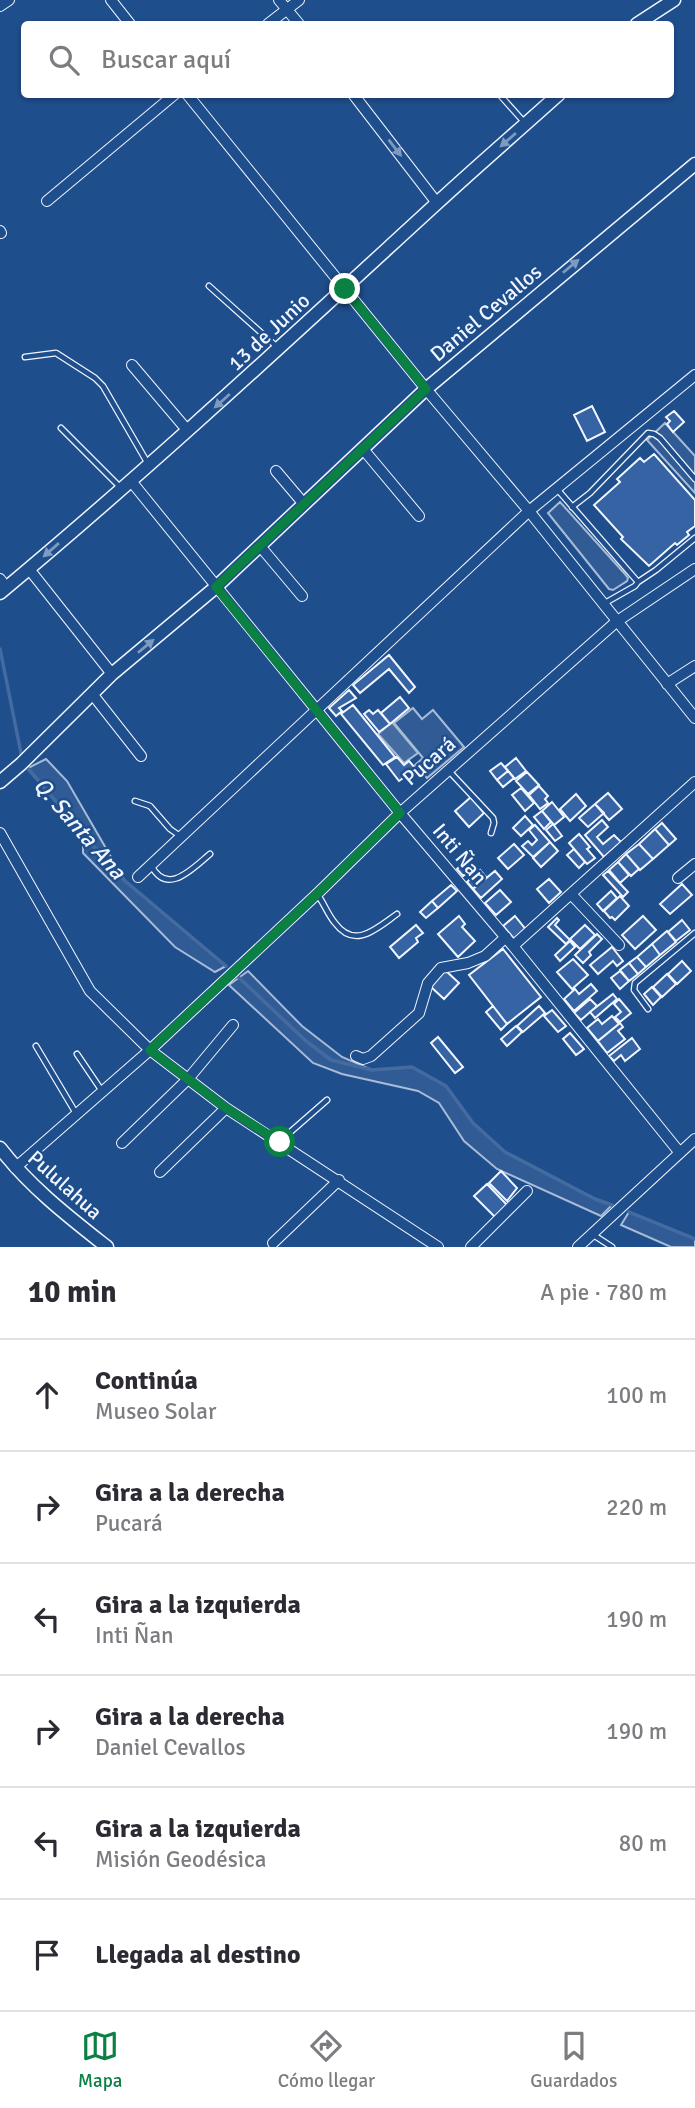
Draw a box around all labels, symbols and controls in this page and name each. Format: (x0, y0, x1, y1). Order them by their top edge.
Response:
search box (21, 21, 674, 98)
icon: search (45, 41, 83, 79)
text: Buscar aquí (101, 44, 231, 76)
one-way arrow (499, 132, 517, 148)
one-way arrow (387, 139, 402, 157)
street label: Daniel Cevallos (425, 259, 547, 367)
one-way arrow (563, 259, 580, 274)
route end (329, 273, 360, 304)
street label: 13 de Junio (223, 288, 315, 376)
one-way arrow (213, 393, 231, 409)
one-way arrow (42, 542, 59, 557)
one-way arrow (138, 639, 155, 654)
street label: Pucará (397, 731, 461, 791)
water label: Q. Santa Ana (27, 771, 133, 886)
street label: Inti Ñan (427, 818, 493, 890)
route start (264, 1126, 295, 1157)
street label: Pululahua (23, 1145, 107, 1225)
text: 10 min (28, 1274, 117, 1311)
text: A pie · 780 m (540, 1278, 667, 1307)
text: Continúa (95, 1365, 198, 1397)
icon: ahead (28, 1376, 66, 1414)
text: 100 m (606, 1381, 667, 1410)
text: Museo Solar (95, 1397, 216, 1426)
text: Gira a la derecha (95, 1477, 285, 1509)
icon: right (28, 1488, 66, 1526)
text: 220 m (606, 1493, 667, 1522)
text: Pucará (95, 1509, 163, 1538)
text: Gira a la izquierda (95, 1589, 301, 1621)
icon: left (28, 1600, 66, 1638)
text: 190 m (606, 1605, 667, 1634)
text: Inti Ñan (95, 1621, 174, 1650)
text: Gira a la derecha (95, 1701, 285, 1733)
icon: right (28, 1712, 66, 1750)
text: 190 m (606, 1717, 667, 1746)
text: Daniel Cevallos (95, 1733, 246, 1762)
text: Gira a la izquierda (95, 1813, 301, 1845)
icon: left (28, 1824, 66, 1862)
text: 80 m (619, 1829, 667, 1858)
text: Misión Geodésica (95, 1845, 267, 1874)
icon: arrive (28, 1936, 66, 1974)
text: Llegada al destino (95, 1939, 301, 1971)
tab: Mapa (78, 2027, 122, 2093)
tab: Cómo llegar (278, 2027, 375, 2093)
tab: Guardados (530, 2027, 617, 2093)

